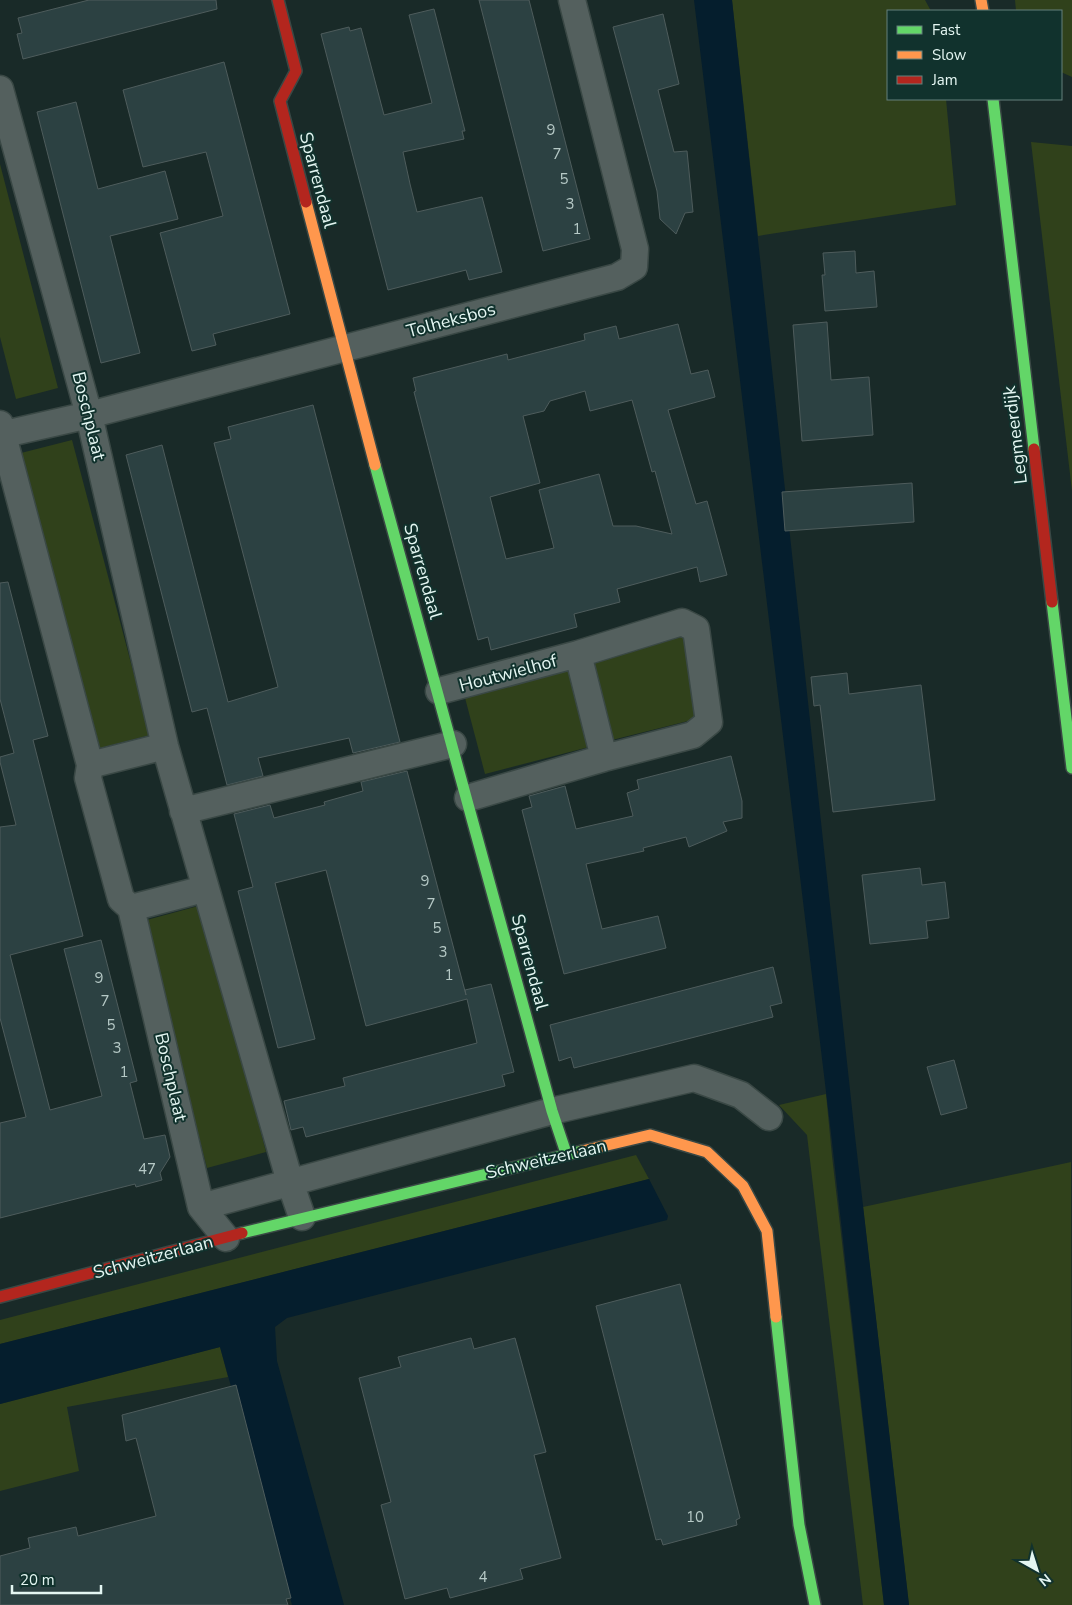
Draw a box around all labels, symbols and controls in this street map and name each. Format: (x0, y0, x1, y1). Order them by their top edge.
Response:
legend (887, 10, 1062, 100)
text: Fast (932, 20, 961, 40)
text: Slow (932, 45, 967, 65)
text: Jam (931, 70, 958, 90)
house number: 9 (546, 120, 556, 140)
street label: Sparrendaal (294, 129, 343, 231)
house number: 7 (552, 144, 562, 164)
house number: 5 (559, 169, 569, 189)
house number: 3 (565, 194, 575, 214)
house number: 1 (572, 219, 582, 239)
street label: Tolheksbos (404, 297, 498, 343)
street label: Boschplaat (66, 369, 112, 464)
street label: Legmeerdijk (997, 384, 1033, 485)
street label: Sparrendaal (398, 520, 448, 622)
street label: Houtwielhof (456, 648, 561, 698)
house number: 9 (420, 871, 430, 891)
house number: 7 (426, 894, 436, 914)
street label: Sparrendaal (506, 911, 555, 1013)
house number: 5 (432, 918, 442, 938)
house number: 3 (438, 942, 448, 962)
house number: 1 (444, 965, 454, 985)
house number: 9 (94, 968, 104, 988)
house number: 7 (100, 991, 110, 1011)
house number: 5 (106, 1015, 116, 1035)
street label: Boschplaat (149, 1030, 193, 1125)
house number: 3 (112, 1038, 122, 1058)
house number: 1 (119, 1062, 129, 1082)
street label: Schweitzerlaan (483, 1133, 609, 1185)
house number: 47 (138, 1159, 156, 1179)
street label: Schweitzerlaan (90, 1229, 216, 1285)
house number: 10 (686, 1507, 704, 1527)
north arrow (1012, 1545, 1062, 1595)
scale bar (12, 1562, 101, 1594)
house number: 4 (478, 1567, 488, 1587)
text: N (1035, 1569, 1055, 1590)
text: 20 m (20, 1570, 55, 1590)

